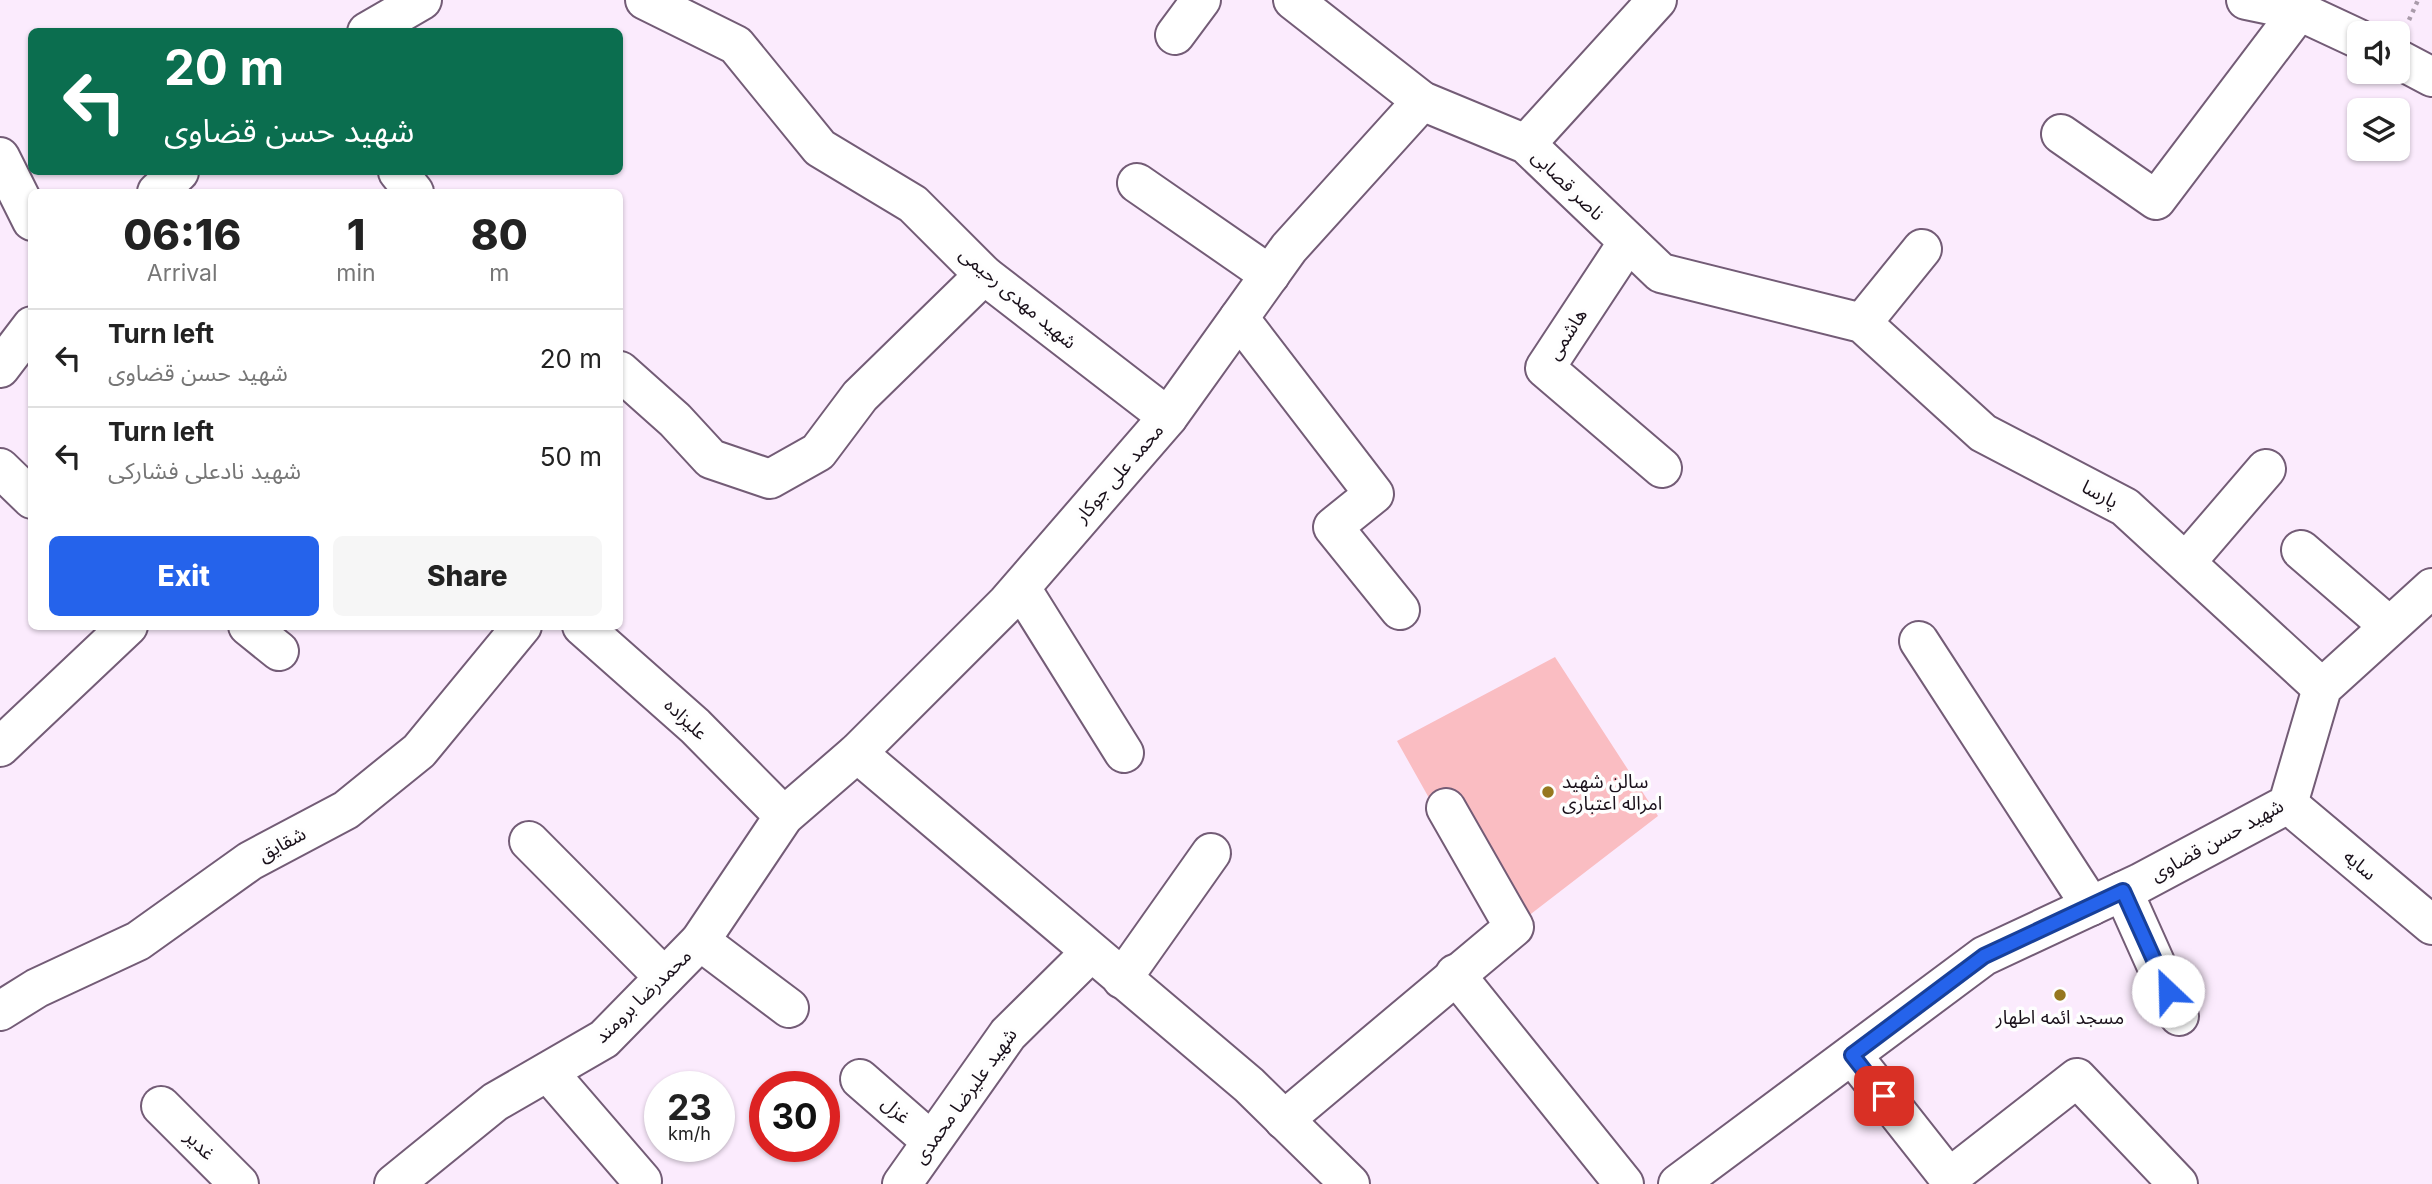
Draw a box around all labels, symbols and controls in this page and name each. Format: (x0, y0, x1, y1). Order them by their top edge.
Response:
map controls (2347, 21, 2410, 161)
button: sound (2347, 21, 2410, 84)
text: 20 m (164, 38, 284, 97)
icon: left (49, 56, 140, 147)
button: layers (2347, 98, 2410, 161)
text: شهید حسن قضاوی (164, 111, 414, 150)
street label: ناصر قصابی (1527, 145, 1609, 225)
text: 06:16 (123, 209, 241, 260)
text: 1 (347, 209, 365, 260)
text: 80 (471, 209, 528, 260)
street label: شهید مهدی رحیمی (955, 242, 1081, 354)
text: Arrival (147, 259, 218, 287)
text: min (336, 259, 376, 287)
text: m (489, 259, 509, 287)
street label: هاشمی (1542, 304, 1592, 364)
text: Turn left (108, 318, 214, 349)
icon: left (49, 339, 87, 377)
text: 20 m (540, 343, 602, 374)
text: شهید حسن قضاوی (108, 359, 288, 387)
text: Turn left (108, 416, 214, 447)
street label: محمد علی جوکار (1069, 419, 1168, 528)
icon: left (49, 437, 87, 475)
text: 50 m (540, 441, 602, 472)
text: شهید نادعلی فشارکی (108, 457, 301, 485)
street label: پارسا (2077, 475, 2122, 514)
button: Exit (49, 536, 319, 616)
button: Share (333, 536, 602, 616)
street label: علیزاده (660, 693, 712, 745)
place label: سالن شهید امراله اعتباری (1562, 770, 1662, 815)
marker: سالن شهید امراله اعتباری (1540, 784, 1556, 800)
street label: شهید حسن قضاوی (2146, 794, 2288, 886)
street label: شقایق (254, 822, 310, 866)
street label: سایه (2339, 845, 2381, 885)
street label: محمدرضا برومند (590, 944, 696, 1048)
position arrow (2131, 954, 2205, 1028)
marker: مسجد ائمه اطهار (2052, 987, 2068, 1003)
place label: مسجد ائمه اطهار (1995, 1006, 2124, 1029)
street label: شهید علیرضا محمدی (908, 1024, 1022, 1168)
pin (1854, 1066, 1914, 1126)
speed limit sign: 30 (749, 1071, 840, 1162)
icon: arrive (1865, 1077, 1903, 1115)
text: 23 (667, 1086, 712, 1128)
street label: غزل (877, 1091, 915, 1129)
text: km/h (668, 1123, 711, 1144)
street label: غدیر (180, 1125, 220, 1165)

